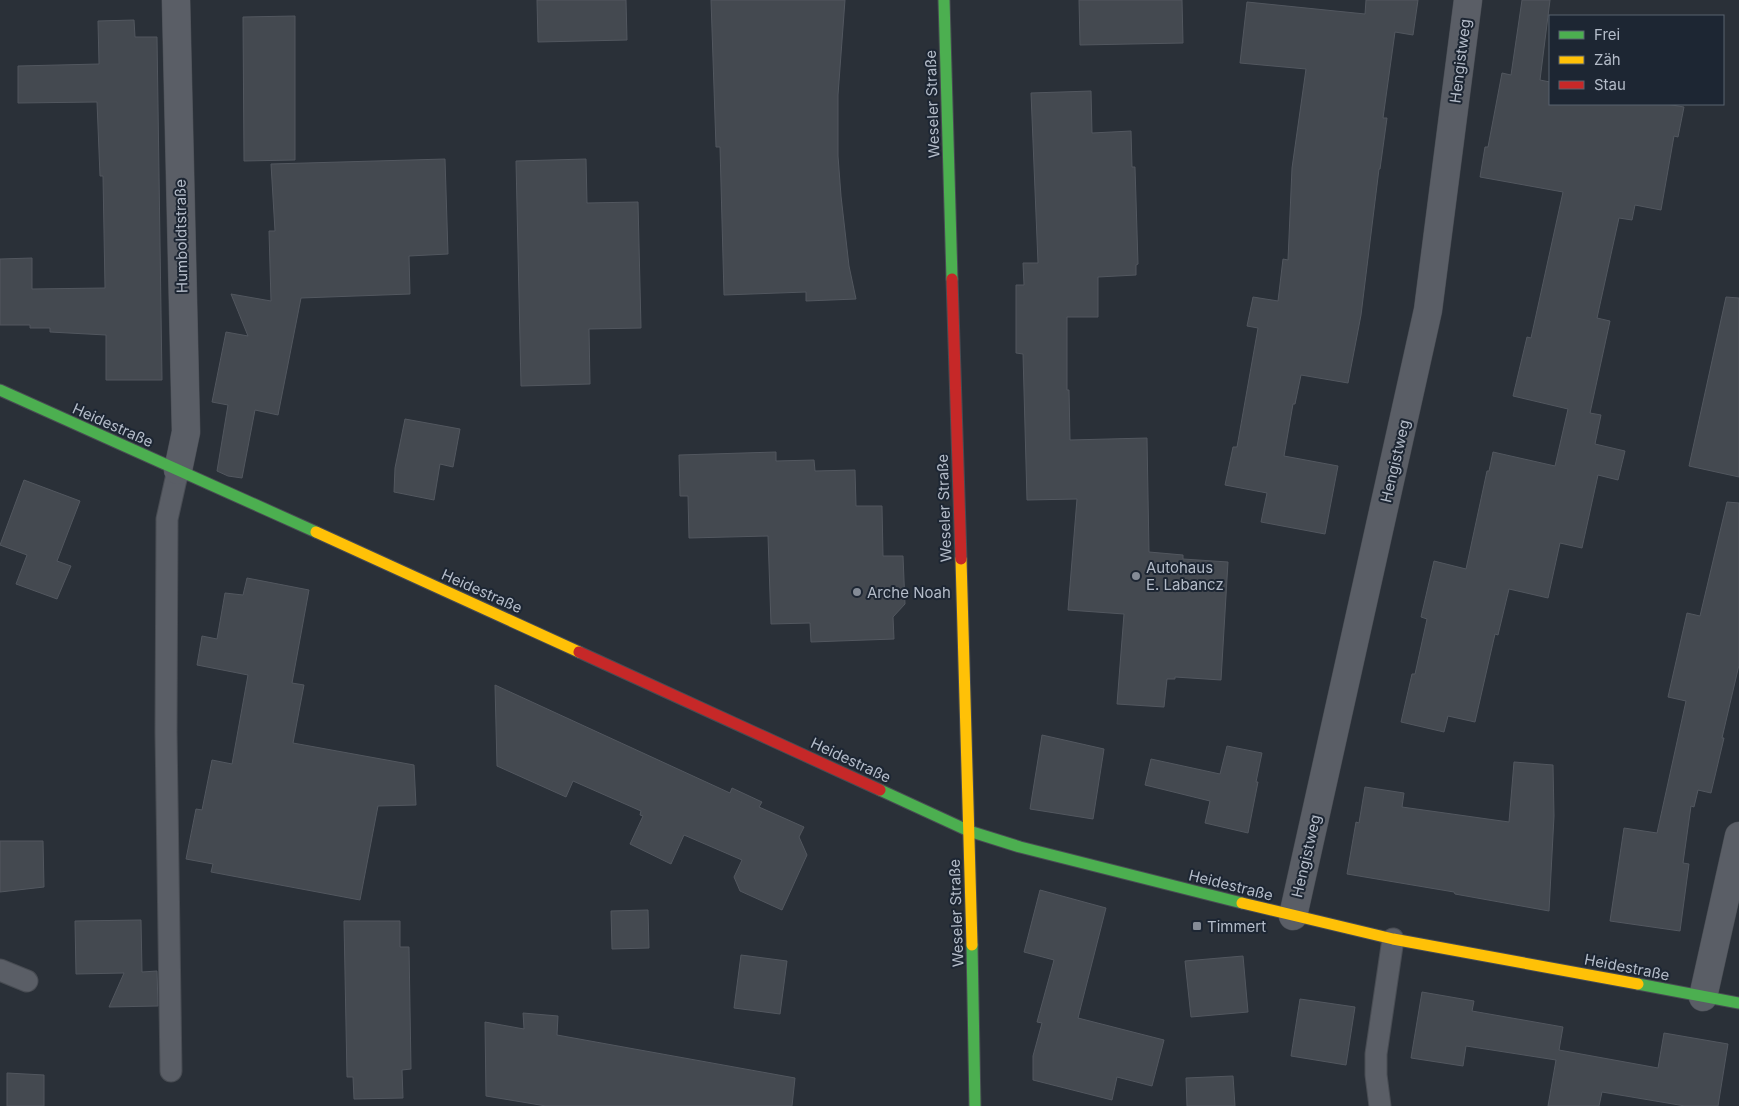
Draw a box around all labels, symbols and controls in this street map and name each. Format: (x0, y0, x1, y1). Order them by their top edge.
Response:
legend (1549, 15, 1724, 105)
street label: Hengistweg (1445, 18, 1475, 104)
text: Frei (1594, 25, 1620, 44)
street label: Weseler Straße (921, 50, 943, 158)
text: Zäh (1594, 50, 1621, 69)
text: Stau (1594, 75, 1626, 94)
street label: Humboldtstraße (171, 179, 191, 293)
street label: Heidestraße (70, 399, 156, 451)
street label: Hengistweg (1376, 418, 1414, 504)
street label: Weseler Straße (933, 454, 955, 562)
place label: Autohaus E. Labancz (1146, 558, 1224, 594)
street label: Heidestraße (439, 565, 525, 617)
marker: Autohaus E. Labancz (1130, 570, 1142, 582)
place label: Arche Noah (867, 583, 951, 602)
marker: Arche Noah (851, 586, 863, 598)
street label: Heidestraße (808, 733, 894, 787)
street label: Hengistweg (1287, 813, 1325, 899)
street label: Weseler Straße (945, 859, 967, 967)
street label: Heidestraße (1187, 865, 1275, 905)
place label: Timmert (1207, 917, 1266, 936)
marker: Timmert (1191, 920, 1203, 932)
street label: Heidestraße (1583, 949, 1671, 985)

